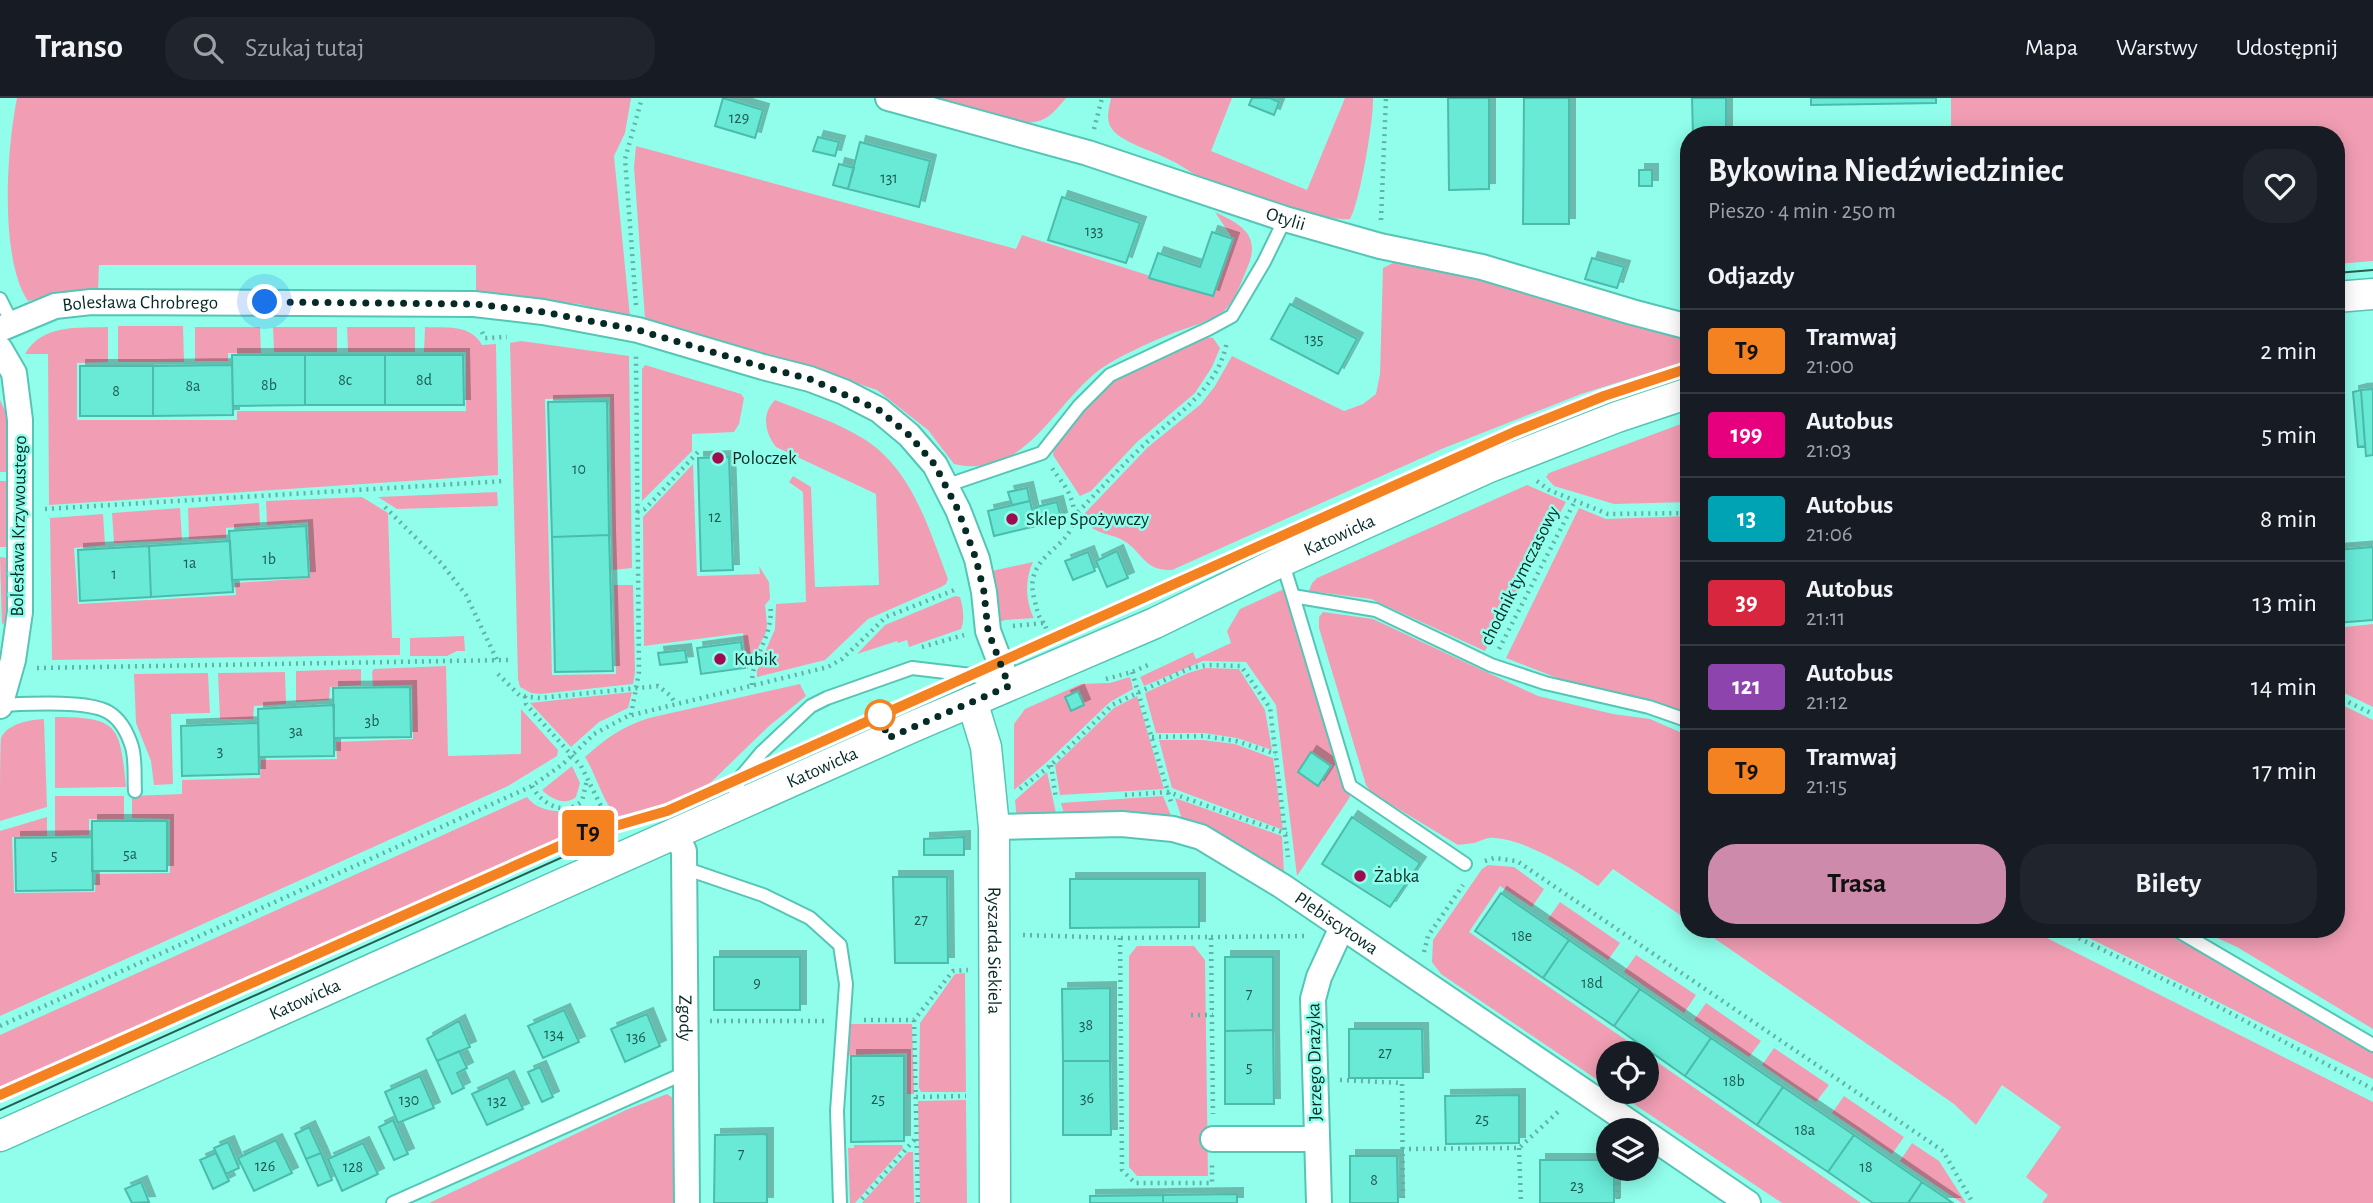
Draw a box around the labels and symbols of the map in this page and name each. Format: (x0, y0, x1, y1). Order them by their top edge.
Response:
house number: 129 (729, 110, 749, 126)
house number: 131 (880, 170, 898, 186)
street label: Otylii (1264, 204, 1308, 234)
house number: 133 (1085, 223, 1103, 239)
your location (247, 284, 282, 319)
street label: Bolesława Chrobrego (61, 292, 218, 315)
house number: 135 (1305, 331, 1323, 347)
house number: 8c (338, 372, 352, 388)
house number: 8d (416, 372, 432, 388)
house number: 8b (261, 377, 277, 393)
house number: 8a (186, 378, 200, 394)
house number: 8 (112, 383, 120, 399)
street label: Bolesława Krzywoustego (8, 435, 30, 617)
place label: Poloczek (732, 449, 797, 468)
marker: Poloczek (710, 450, 726, 466)
house number: 10 (572, 461, 586, 477)
street label: chodnik tymczasowy (1477, 504, 1563, 648)
house number: 12 (709, 509, 721, 525)
place label: Sklep Spożywczy (1026, 510, 1149, 529)
marker: Sklep Spożywczy (1004, 511, 1020, 527)
street label: Katowicka (1301, 511, 1378, 559)
house number: 1b (262, 551, 276, 567)
house number: 1a (184, 555, 196, 571)
house number: 1 (111, 566, 117, 582)
place label: Kubik (734, 650, 777, 669)
marker: Kubik (712, 651, 728, 667)
unlabelled marker (865, 700, 895, 730)
house number: 3b (365, 713, 379, 729)
house number: 3a (289, 723, 303, 739)
house number: 3 (217, 743, 223, 759)
street label: Katowicka (784, 743, 861, 792)
line badge: T9 (556, 810, 620, 856)
house number: 5a (123, 846, 137, 862)
house number: 5 (51, 847, 57, 863)
place label: Żabka (1374, 866, 1420, 886)
marker: Żabka (1352, 868, 1368, 884)
street label: Ryszarda Siekiela (985, 887, 1004, 1015)
street label: Plebiscytowa (1291, 888, 1382, 958)
house number: 27 (914, 912, 928, 928)
house number: 18e (1512, 928, 1532, 944)
street label: Katowicka (266, 975, 343, 1024)
house number: 9 (753, 975, 761, 991)
house number: 18d (1581, 975, 1603, 991)
house number: 7 (1246, 986, 1253, 1002)
street label: Zgody (676, 995, 695, 1041)
street label: Jerzego Drażyka (1304, 1002, 1326, 1121)
house number: 38 (1079, 1017, 1093, 1033)
house number: 134 (544, 1026, 564, 1042)
house number: 136 (626, 1029, 646, 1045)
house number: 27 (1378, 1045, 1392, 1061)
house number: 5 (1246, 1059, 1252, 1075)
house number: 18b (1723, 1073, 1745, 1089)
house number: 36 (1080, 1090, 1094, 1106)
house number: 25 (871, 1091, 885, 1107)
house number: 130 (399, 1092, 419, 1108)
house number: 132 (487, 1093, 507, 1109)
house number: 25 (1475, 1111, 1489, 1127)
house number: 18a (1795, 1122, 1815, 1138)
house number: 7 (738, 1146, 745, 1162)
house number: 126 (255, 1158, 275, 1174)
house number: 128 (343, 1159, 363, 1175)
house number: 18 (1859, 1159, 1873, 1175)
house number: 8 (1370, 1172, 1378, 1188)
house number: 23 (1570, 1178, 1584, 1194)

